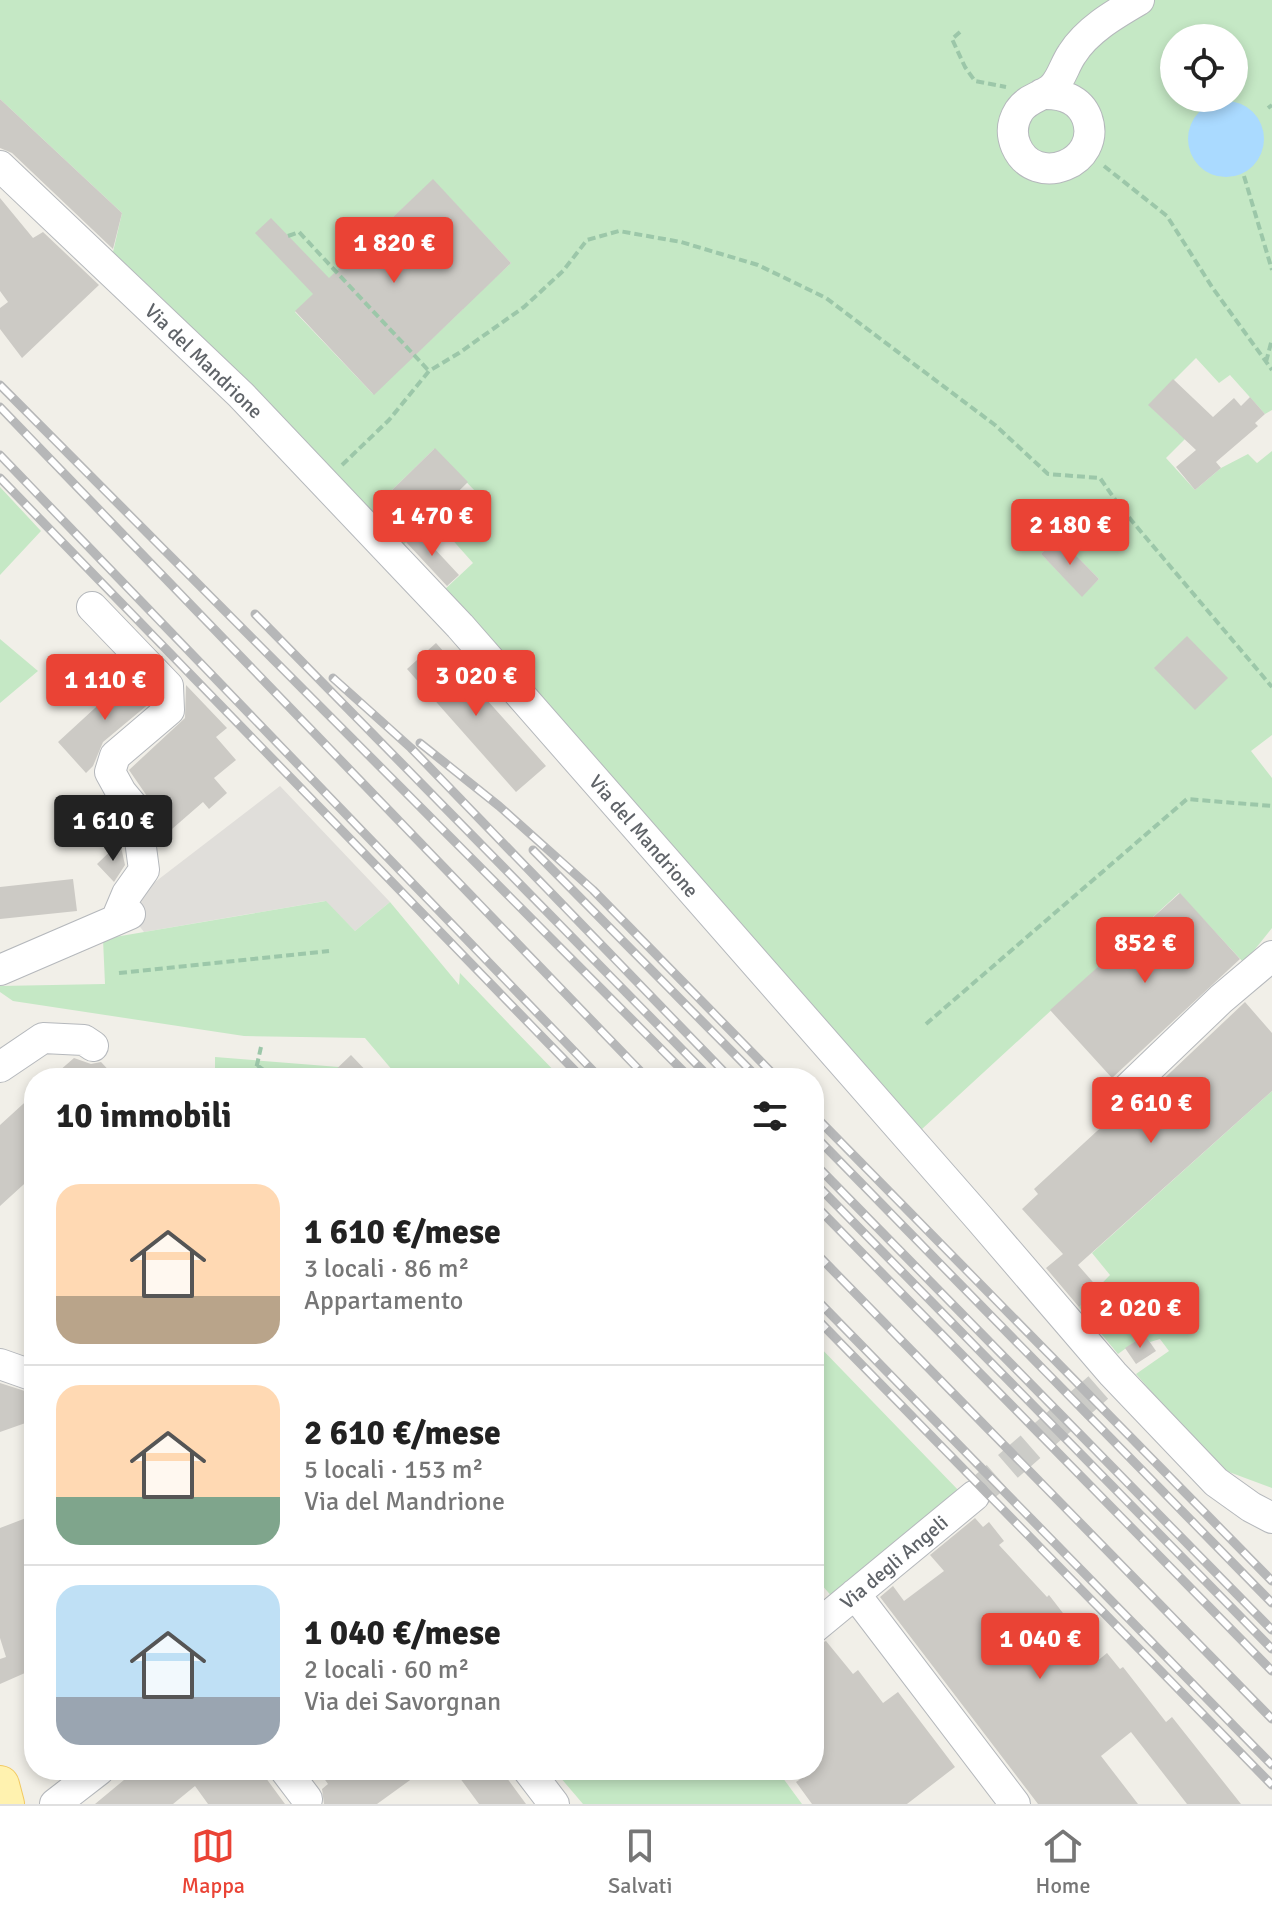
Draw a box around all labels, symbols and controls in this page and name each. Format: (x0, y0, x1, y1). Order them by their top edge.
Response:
map controls (1160, 24, 1248, 112)
button: locate (1160, 24, 1248, 112)
pin: 1 820 € (320, 217, 468, 285)
text: 1 820 € (353, 227, 435, 259)
street label: Via del Mandrione (139, 299, 268, 424)
pin: 1 470 € (358, 490, 506, 558)
pin: 2 180 € (996, 499, 1144, 567)
text: 1 470 € (391, 500, 473, 532)
text: 2 180 € (1029, 509, 1111, 541)
pin: 3 020 € (402, 650, 550, 718)
pin: 1 110 € (31, 654, 179, 722)
text: 3 020 € (435, 660, 517, 692)
text: 1 110 € (64, 664, 146, 696)
street label: Via del Mandrione (583, 770, 704, 903)
pin: 1 610 € (39, 795, 187, 863)
text: 1 610 € (72, 805, 154, 837)
pin: 852 € (1089, 917, 1201, 985)
text: 852 € (1114, 927, 1176, 959)
pin: 2 610 € (1077, 1077, 1225, 1145)
text: 2 610 € (1110, 1087, 1192, 1119)
icon: filters (748, 1094, 792, 1138)
text: 10 immobili (56, 1095, 232, 1137)
text: 1 610 €/mese (304, 1211, 501, 1253)
icon: home (120, 1216, 216, 1312)
text: 3 locali · 86 m² (304, 1253, 469, 1285)
pin: 2 020 € (1066, 1282, 1214, 1350)
text: Appartamento (304, 1285, 463, 1317)
text: 2 020 € (1099, 1292, 1181, 1324)
text: 2 610 €/mese (304, 1412, 501, 1454)
icon: home (120, 1417, 216, 1513)
text: 5 locali · 153 m² (304, 1454, 484, 1486)
text: Via del Mandrione (304, 1486, 505, 1518)
street label: Via degli Angeli (835, 1510, 953, 1615)
text: 1 040 €/mese (304, 1612, 501, 1654)
pin: 1 040 € (966, 1613, 1114, 1681)
icon: home (120, 1617, 216, 1713)
text: 1 040 € (999, 1623, 1081, 1655)
text: 2 locali · 60 m² (304, 1654, 469, 1686)
text: Via dei Savorgnan (304, 1686, 501, 1718)
tab: Mappa (182, 1824, 245, 1899)
tab: Salvati (608, 1824, 672, 1899)
tab: Home (1036, 1824, 1090, 1899)

